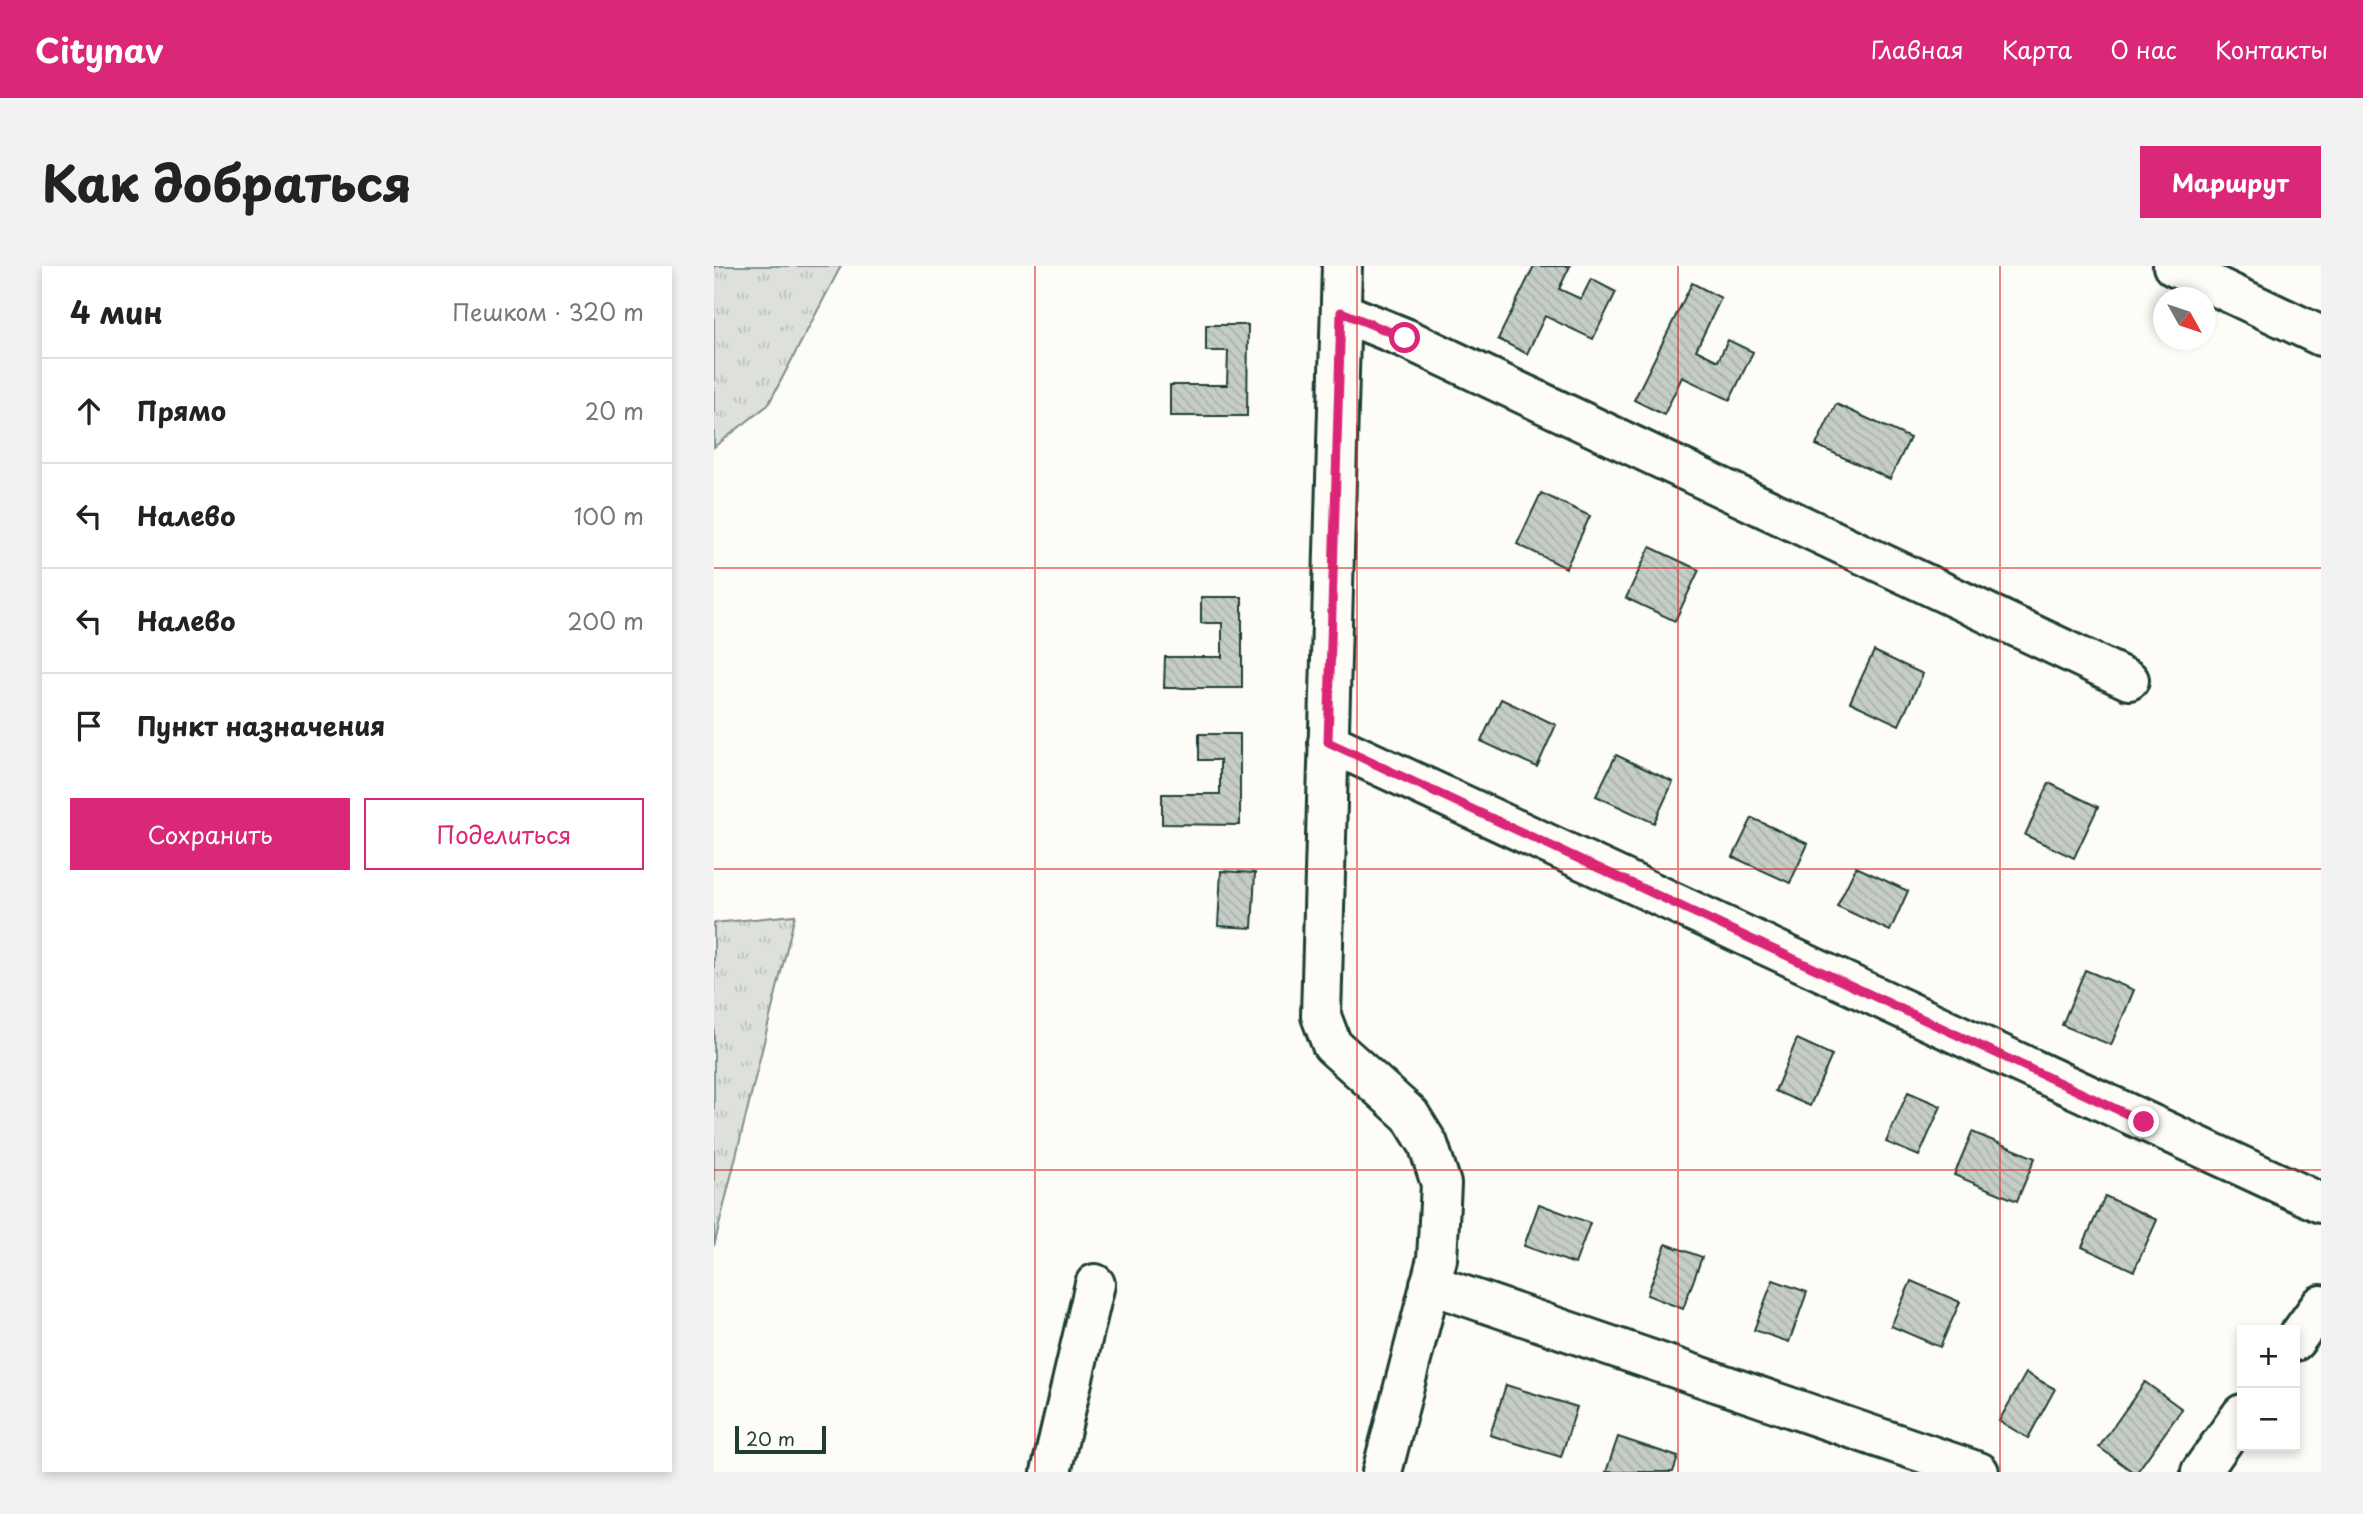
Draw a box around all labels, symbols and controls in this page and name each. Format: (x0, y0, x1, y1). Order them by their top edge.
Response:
text: Citynav (35, 24, 163, 74)
text: Главная (1871, 31, 1964, 67)
text: Карта (2002, 31, 2072, 67)
text: О нас (2110, 31, 2177, 67)
text: Контакты (2215, 31, 2328, 67)
text: Как добраться (42, 145, 412, 219)
button: Маршрут (2140, 146, 2321, 218)
north arrow (2153, 287, 2216, 350)
text: 4 мин (70, 289, 163, 334)
text: Пешком · 320 m (452, 294, 644, 329)
route start (1389, 322, 1420, 353)
text: Прямо (137, 391, 226, 430)
icon: ahead (70, 392, 108, 430)
text: 20 m (585, 393, 644, 428)
text: Налево (137, 496, 235, 535)
icon: left (70, 497, 108, 535)
text: 100 m (574, 498, 644, 533)
text: Налево (137, 601, 235, 640)
icon: left (70, 602, 108, 640)
text: 200 m (567, 603, 644, 638)
text: Пункт назначения (137, 706, 385, 745)
icon: arrive (70, 707, 108, 745)
button: Сохранить (70, 798, 350, 870)
button: Поделиться (364, 798, 644, 870)
route end (2128, 1106, 2159, 1137)
map controls (2237, 1325, 2300, 1451)
button: + (2237, 1325, 2300, 1388)
button: − (2237, 1388, 2300, 1451)
scale bar (735, 1423, 826, 1455)
text: 20 m (746, 1424, 795, 1452)

